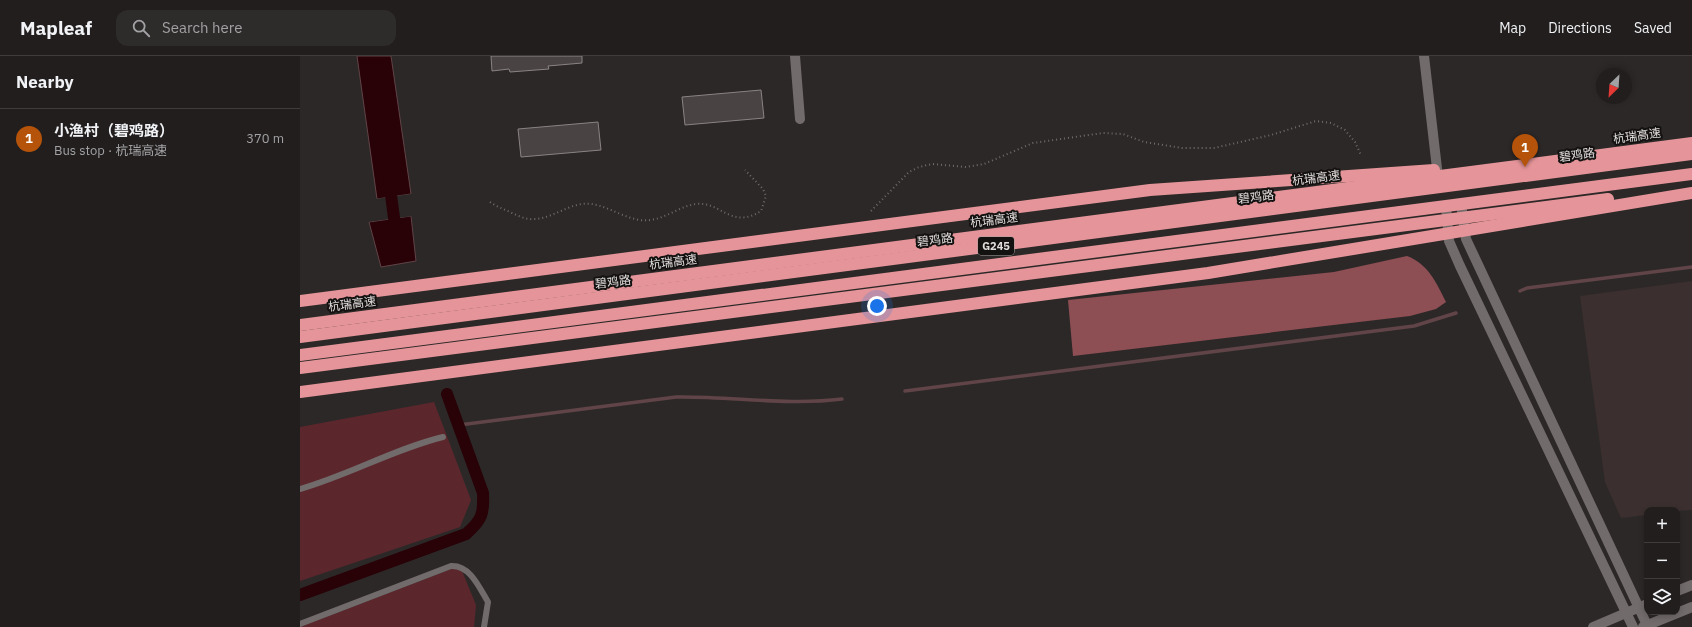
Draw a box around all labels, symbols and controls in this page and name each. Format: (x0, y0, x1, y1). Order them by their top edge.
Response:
search box (116, 10, 396, 46)
text: Mapleaf (20, 16, 92, 40)
icon: search (130, 17, 152, 39)
text: Search here (162, 18, 242, 37)
text: Map (1499, 19, 1526, 37)
text: Directions (1548, 19, 1612, 37)
text: Saved (1634, 19, 1672, 37)
north arrow (1596, 68, 1632, 104)
text: Nearby (16, 71, 74, 93)
text: 小渔村（碧鸡路） (54, 121, 174, 140)
street label: 杭瑞高速 (1612, 125, 1662, 146)
text: 1 (25, 130, 33, 147)
text: 370 m (246, 130, 284, 147)
pin: 1 (1512, 134, 1538, 167)
text: Bus stop · 杭瑞高速 (54, 142, 167, 159)
street label: 碧鸡路 (1558, 145, 1596, 164)
street label: 杭瑞高速 (1291, 167, 1341, 188)
street label: 碧鸡路 (1237, 187, 1275, 206)
street label: 杭瑞高速 (969, 209, 1019, 230)
street label: 碧鸡路 (916, 230, 954, 249)
road number: G245 (978, 237, 1014, 255)
street label: 杭瑞高速 (648, 251, 698, 272)
street label: 碧鸡路 (594, 272, 632, 291)
street label: 杭瑞高速 (327, 293, 377, 314)
your location (867, 296, 887, 316)
map controls (1644, 507, 1680, 615)
button: + (1644, 507, 1680, 543)
button: − (1644, 543, 1680, 579)
button: layers (1644, 579, 1680, 615)

